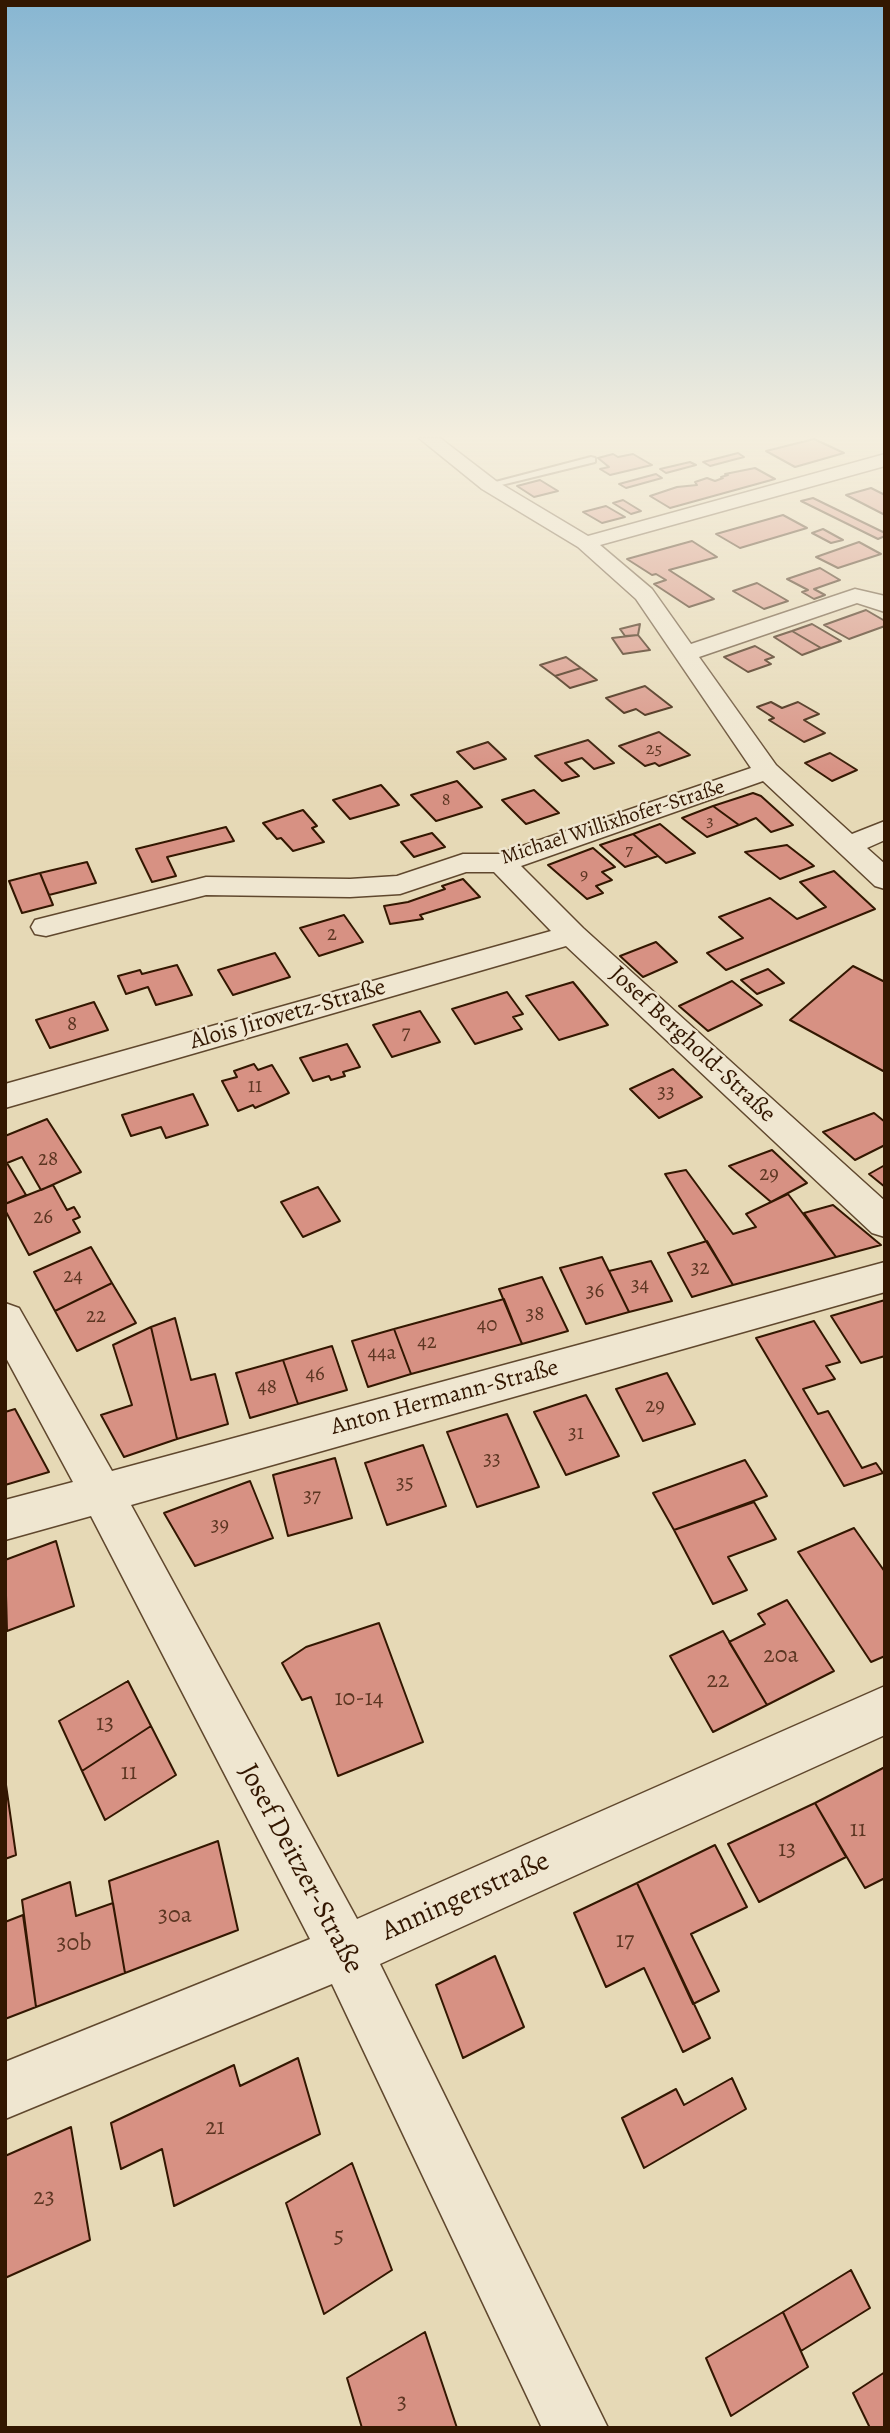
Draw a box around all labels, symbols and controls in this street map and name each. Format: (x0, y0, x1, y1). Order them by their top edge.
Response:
house number: 25 (646, 739, 662, 761)
street label: Michael Willixhofer-Straße (498, 775, 728, 871)
house number: 8 (442, 790, 450, 812)
house number: 3 (706, 811, 714, 833)
house number: 7 (625, 840, 633, 862)
house number: 9 (580, 865, 588, 887)
house number: 2 (327, 922, 337, 948)
street label: Josef Berghold-Straße (603, 961, 781, 1129)
street label: Alois Jirovetz-Straße (187, 973, 389, 1057)
house number: 8 (67, 1012, 77, 1038)
house number: 7 (402, 1021, 410, 1047)
house number: 11 (248, 1074, 262, 1100)
house number: 33 (657, 1080, 675, 1106)
house number: 28 (38, 1147, 58, 1173)
house number: 29 (759, 1162, 779, 1188)
house number: 26 (33, 1205, 53, 1231)
house number: 32 (691, 1256, 709, 1282)
house number: 24 (63, 1264, 83, 1290)
house number: 34 (631, 1273, 649, 1299)
house number: 36 (586, 1279, 604, 1305)
house number: 38 (526, 1302, 544, 1328)
house number: 22 (86, 1304, 106, 1330)
house number: 40 (477, 1313, 497, 1339)
house number: 42 (417, 1330, 437, 1356)
house number: 44a (368, 1341, 396, 1367)
street label: Anton Hermann-Straße (328, 1354, 562, 1442)
house number: 46 (305, 1362, 325, 1388)
house number: 48 (257, 1375, 277, 1401)
house number: 29 (645, 1394, 665, 1420)
house number: 31 (568, 1421, 584, 1447)
house number: 33 (483, 1447, 501, 1473)
house number: 35 (396, 1471, 414, 1497)
house number: 37 (303, 1484, 321, 1510)
house number: 39 (211, 1513, 229, 1539)
house number: 20a (763, 1642, 799, 1670)
house number: 22 (707, 1667, 729, 1695)
house number: 10-14 (334, 1685, 384, 1713)
house number: 13 (96, 1710, 114, 1738)
street label: Josef Deitzer-Straße (231, 1758, 369, 1980)
house number: 11 (121, 1759, 137, 1787)
house number: 11 (850, 1816, 866, 1844)
house number: 13 (778, 1836, 796, 1864)
street label: Anningerstraße (377, 1845, 555, 1949)
house number: 30a (158, 1902, 192, 1930)
house number: 17 (616, 1927, 634, 1955)
house number: 30b (57, 1930, 91, 1958)
house number: 21 (205, 2114, 225, 2142)
house number: 23 (33, 2184, 55, 2212)
house number: 5 (334, 2223, 344, 2251)
house number: 3 (397, 2389, 407, 2417)

